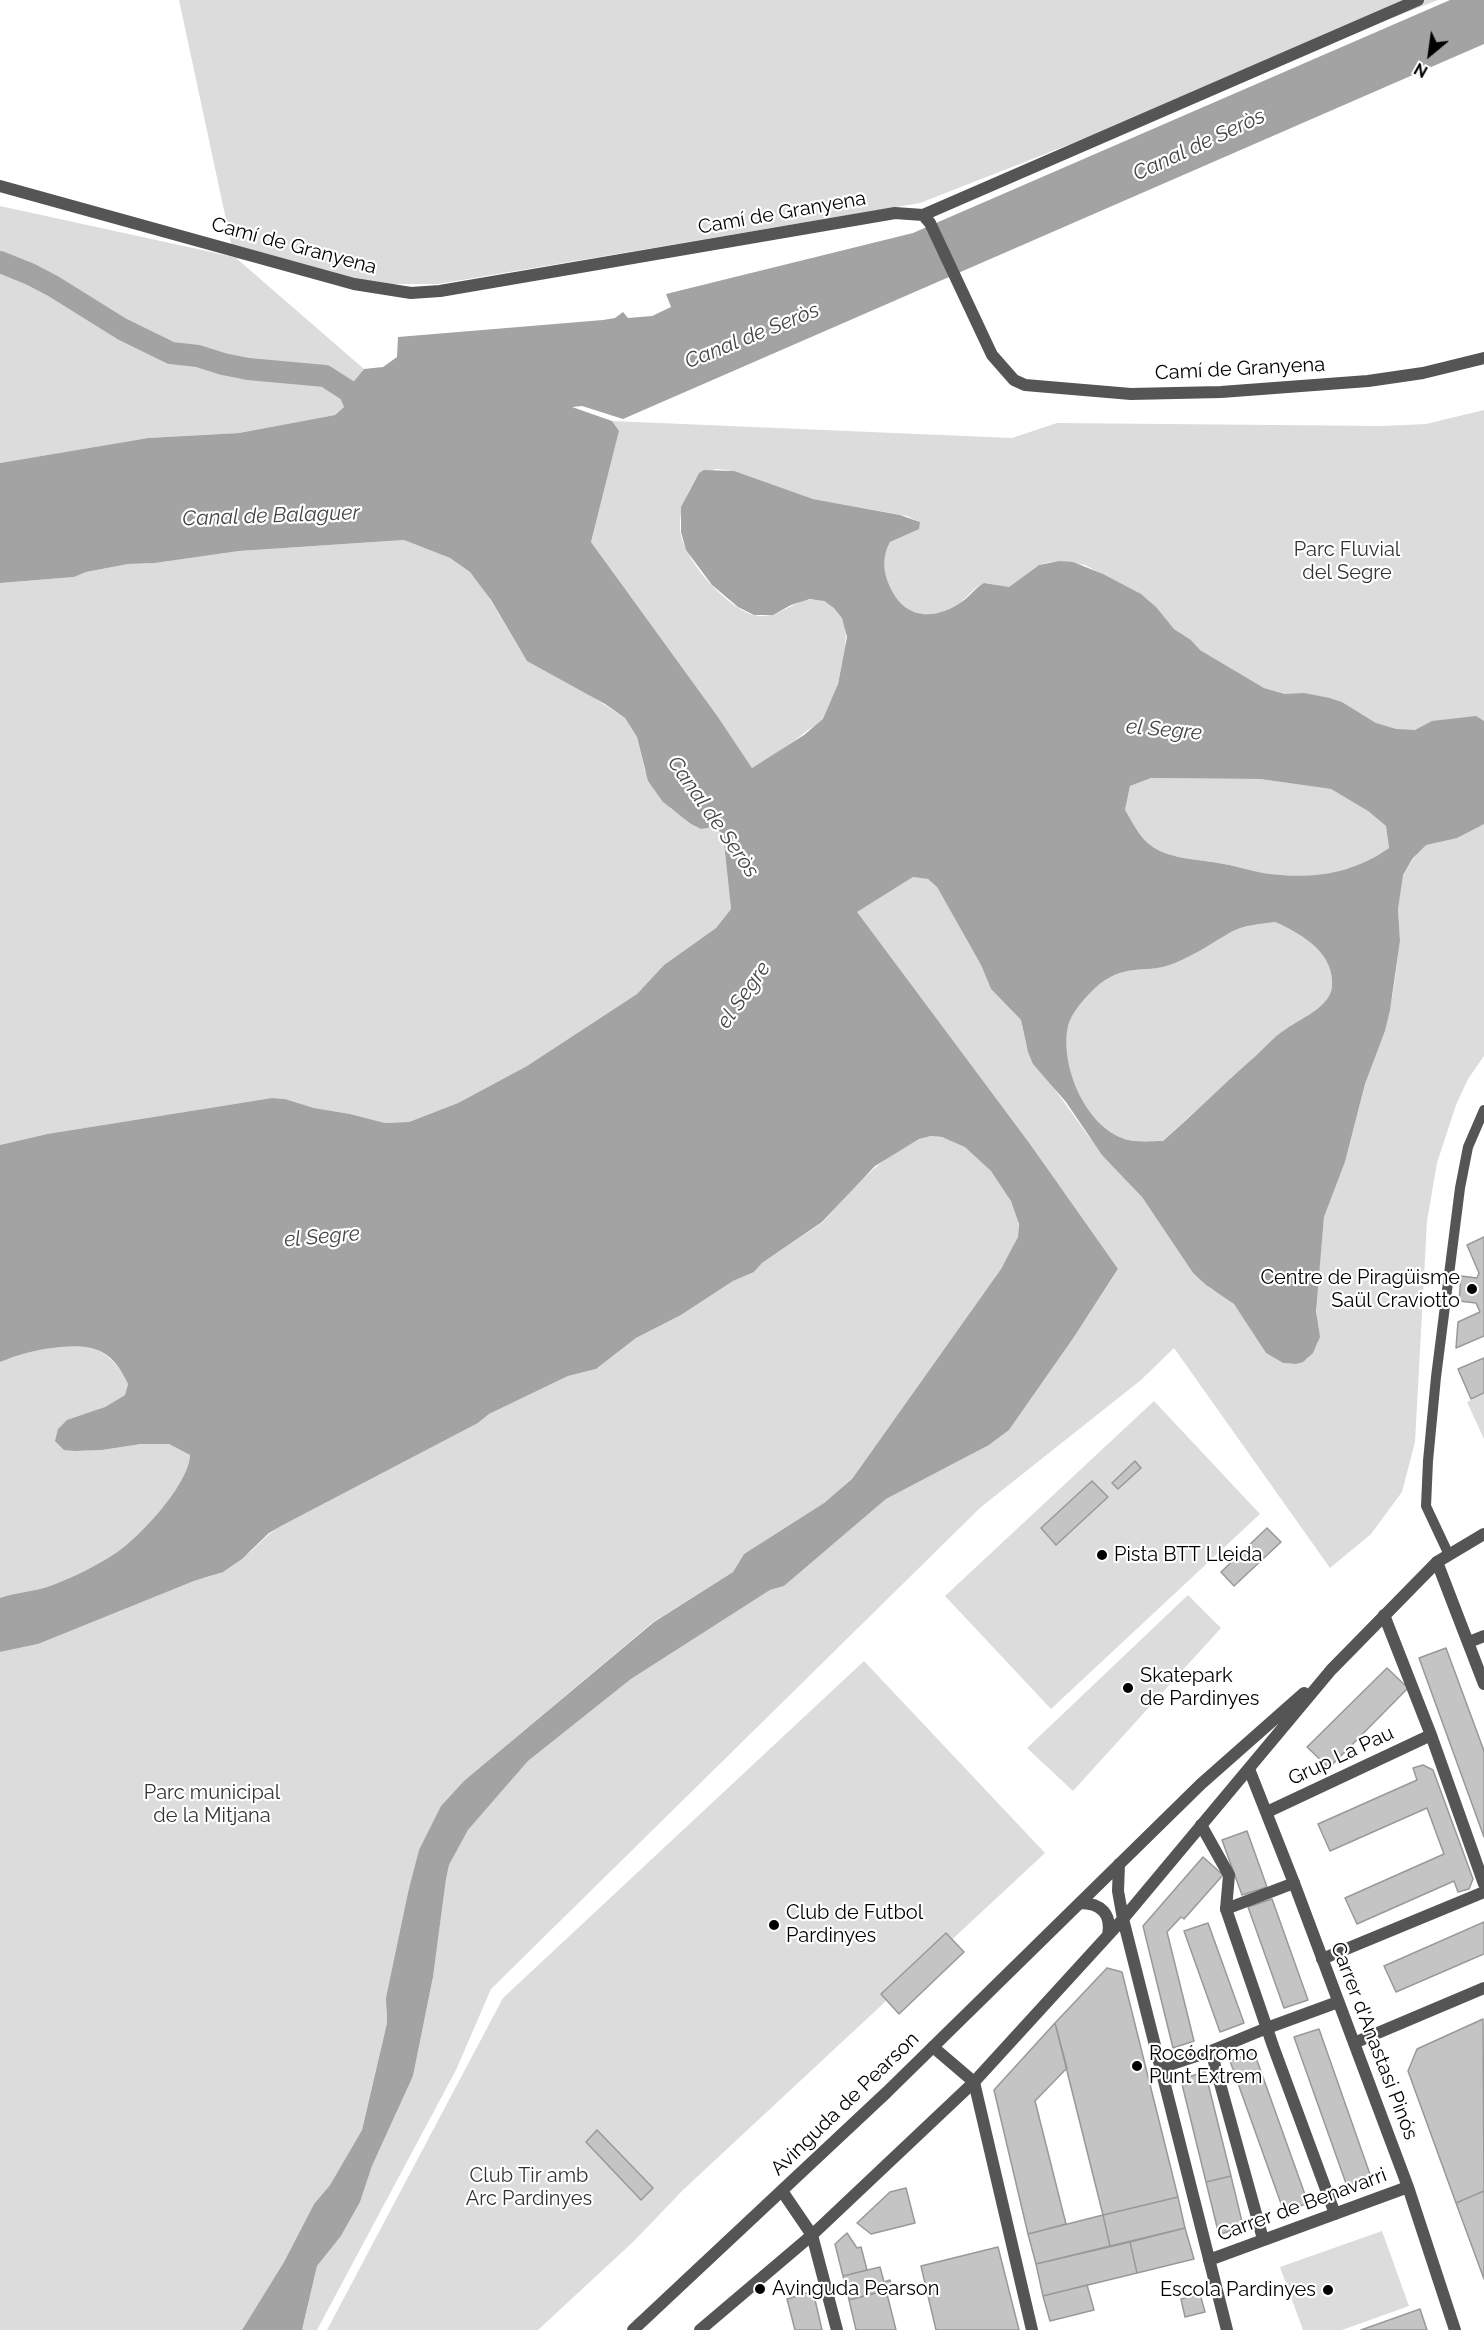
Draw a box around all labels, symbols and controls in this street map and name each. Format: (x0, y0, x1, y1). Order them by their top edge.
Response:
north arrow (1400, 24, 1460, 84)
text: N (1411, 59, 1431, 81)
water label: Canal de Seròs (1129, 103, 1269, 187)
street label: Camí de Granyena (696, 186, 868, 240)
street label: Camí de Granyena (209, 212, 379, 280)
water label: Canal de Seròs (681, 298, 823, 374)
street label: Camí de Granyena (1154, 353, 1326, 385)
water label: Canal de Balaguer (182, 500, 360, 532)
park label: Parc Fluvial del Segre (1294, 538, 1400, 585)
water label: el Segre (1125, 714, 1203, 746)
water label: Canal de Seròs (662, 751, 764, 883)
water label: el Segre (712, 957, 776, 1033)
water label: el Segre (283, 1221, 361, 1253)
place label: Centre de Piragüisme Saül Craviotto (1260, 1266, 1460, 1313)
marker: Centre de Piragüisme Saül Craviotto (1465, 1282, 1479, 1296)
place label: Pista BTT Lleida (1114, 1543, 1262, 1567)
marker: Pista BTT Lleida (1095, 1548, 1109, 1562)
place label: Skatepark de Pardinyes (1140, 1664, 1259, 1711)
marker: Skatepark de Pardinyes (1121, 1681, 1135, 1695)
street label: Grup La Pau (1285, 1721, 1397, 1791)
park label: Parc municipal de la Mitjana (144, 1781, 280, 1828)
place label: Club de Futbol Pardinyes (786, 1901, 923, 1948)
marker: Club de Futbol Pardinyes (767, 1918, 781, 1932)
street label: Carrer d'Anastasi Pinós (1325, 1939, 1423, 2143)
street label: Avinguda de Pearson (766, 2027, 924, 2181)
place label: Rocódromo Punt Extrem (1149, 2042, 1262, 2089)
marker: Rocódromo Punt Extrem (1130, 2059, 1144, 2073)
street label: Carrer de Benavarri (1214, 2163, 1390, 2247)
park label: Club Tir amb Arc Pardinyes (466, 2164, 592, 2211)
place label: Avinguda Pearson (772, 2277, 939, 2301)
place label: Escola Pardinyes (1160, 2278, 1316, 2302)
marker: Avinguda Pearson (753, 2282, 767, 2296)
marker: Escola Pardinyes (1321, 2283, 1335, 2297)

